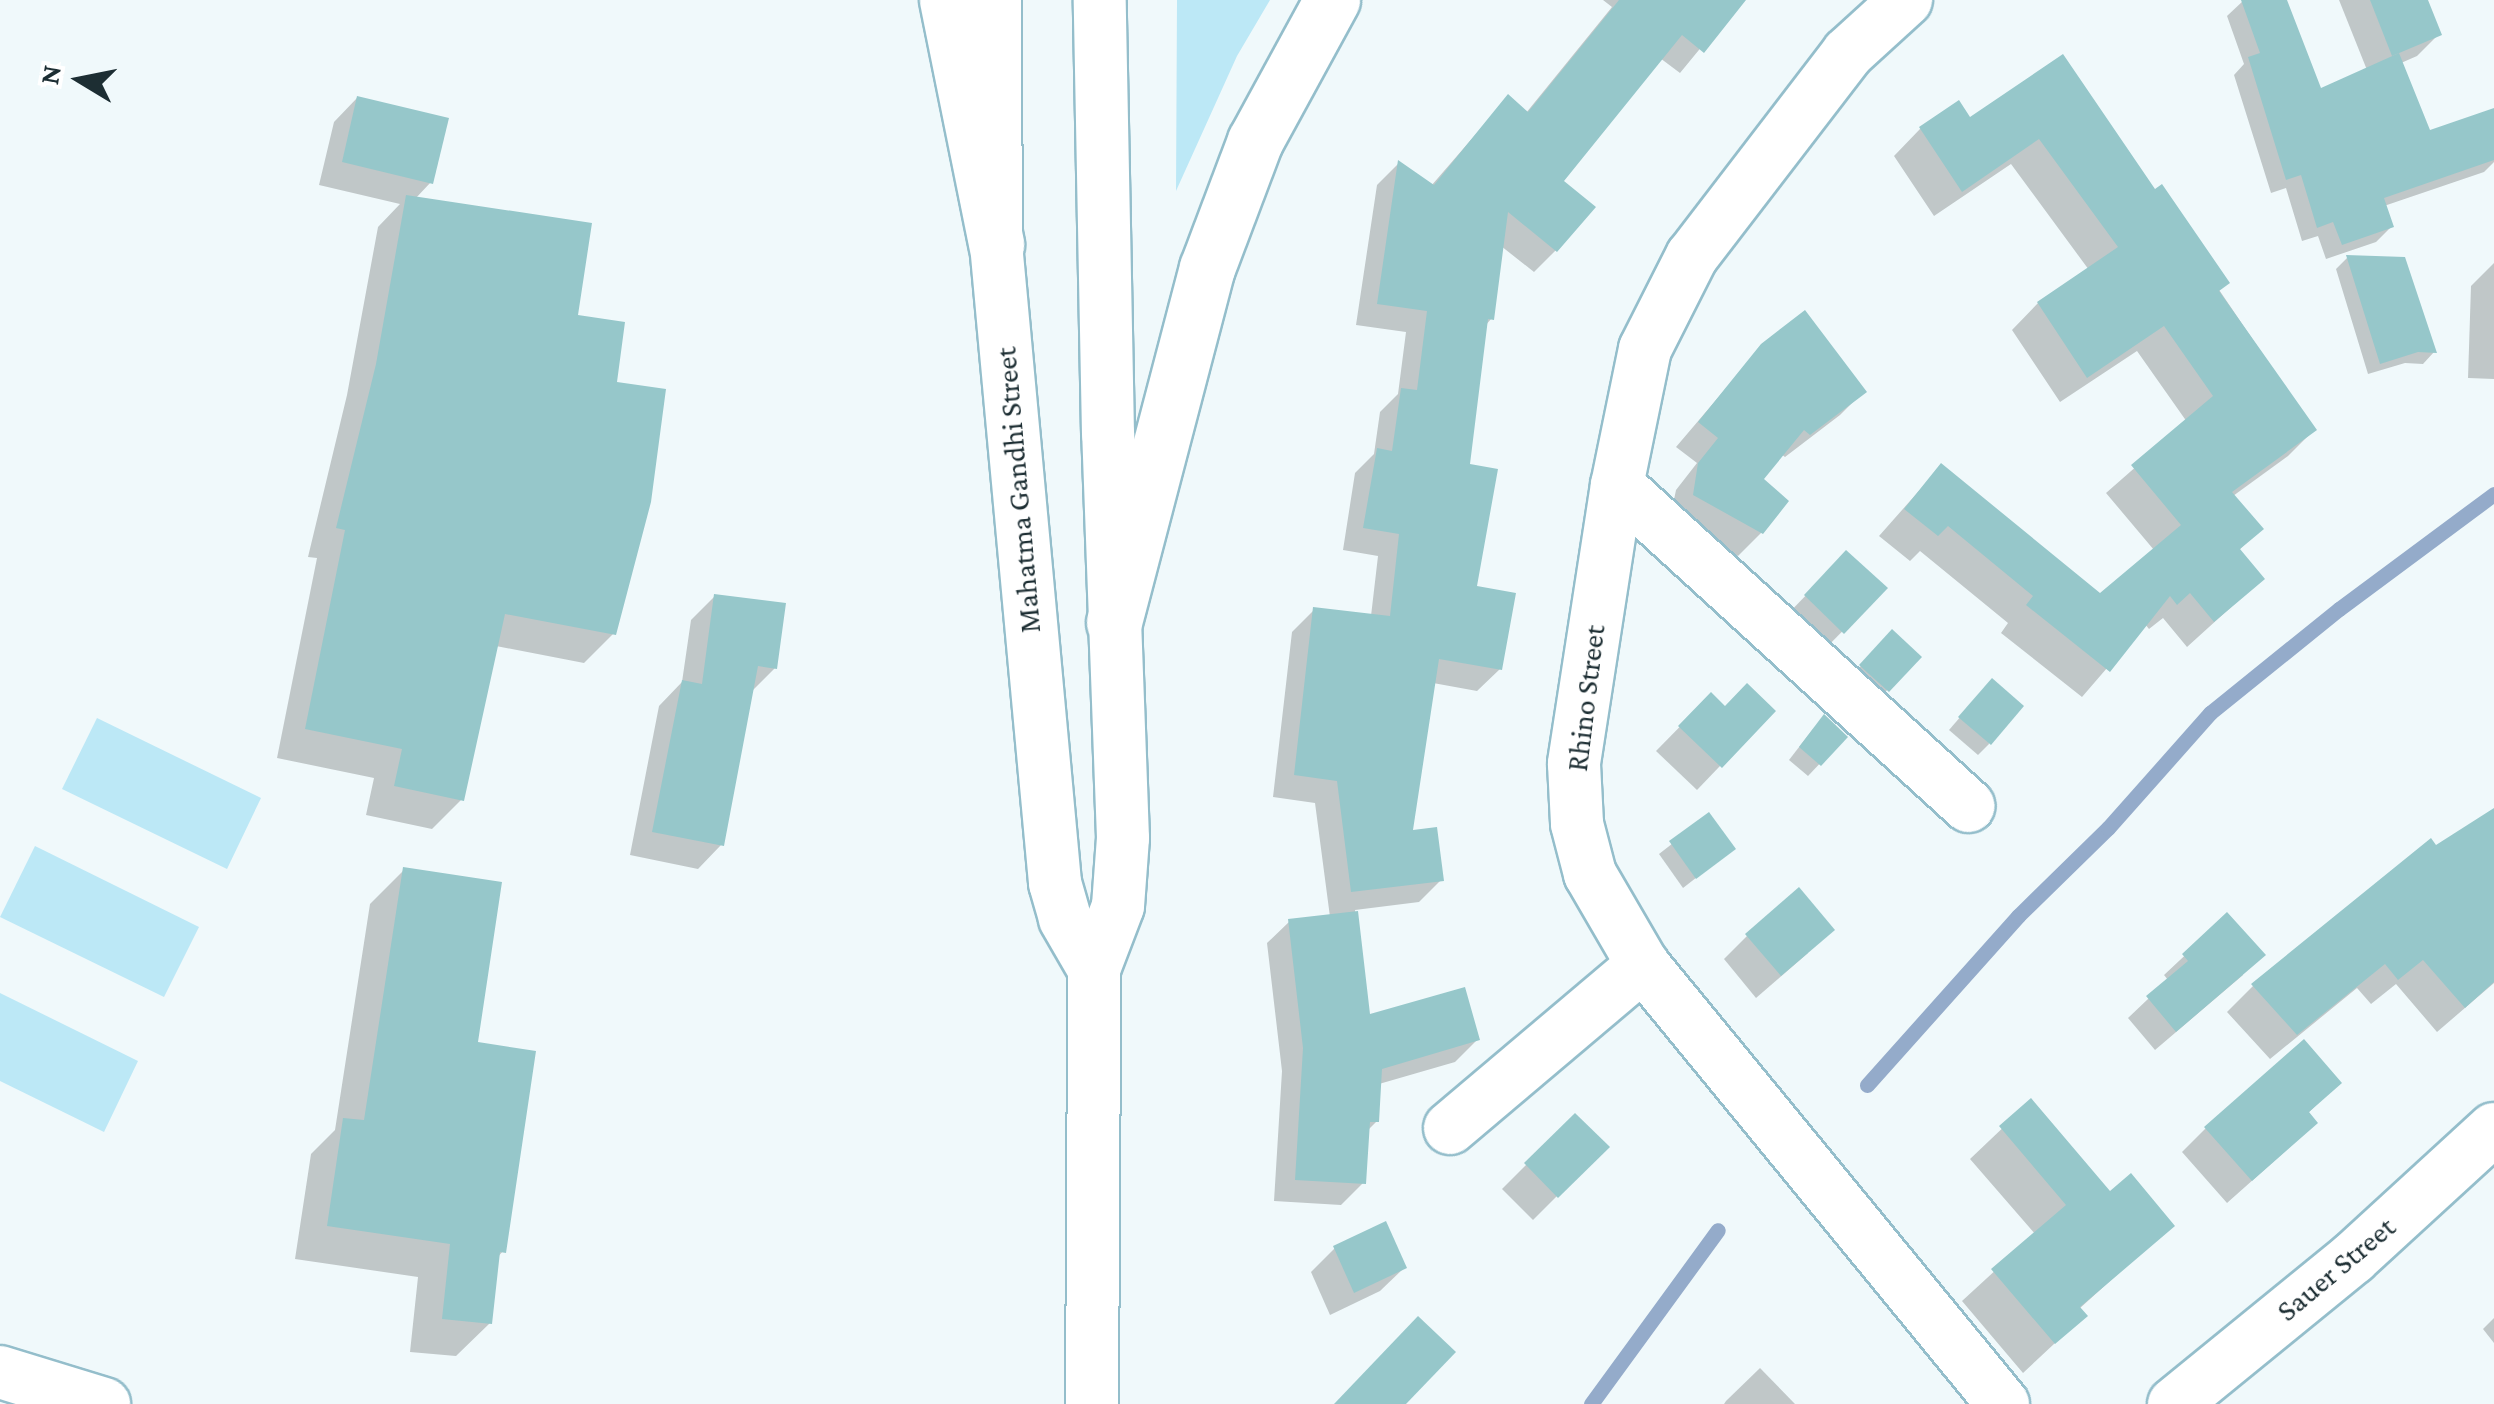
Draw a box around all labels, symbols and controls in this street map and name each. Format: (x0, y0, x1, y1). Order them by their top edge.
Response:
north arrow (30, 30, 130, 130)
text: N (33, 63, 67, 87)
street label: Mahatma Gandhi Street (988, 345, 1048, 635)
street label: Rhino Street (1559, 623, 1613, 773)
street label: Sauer Street (2269, 1209, 2403, 1329)

